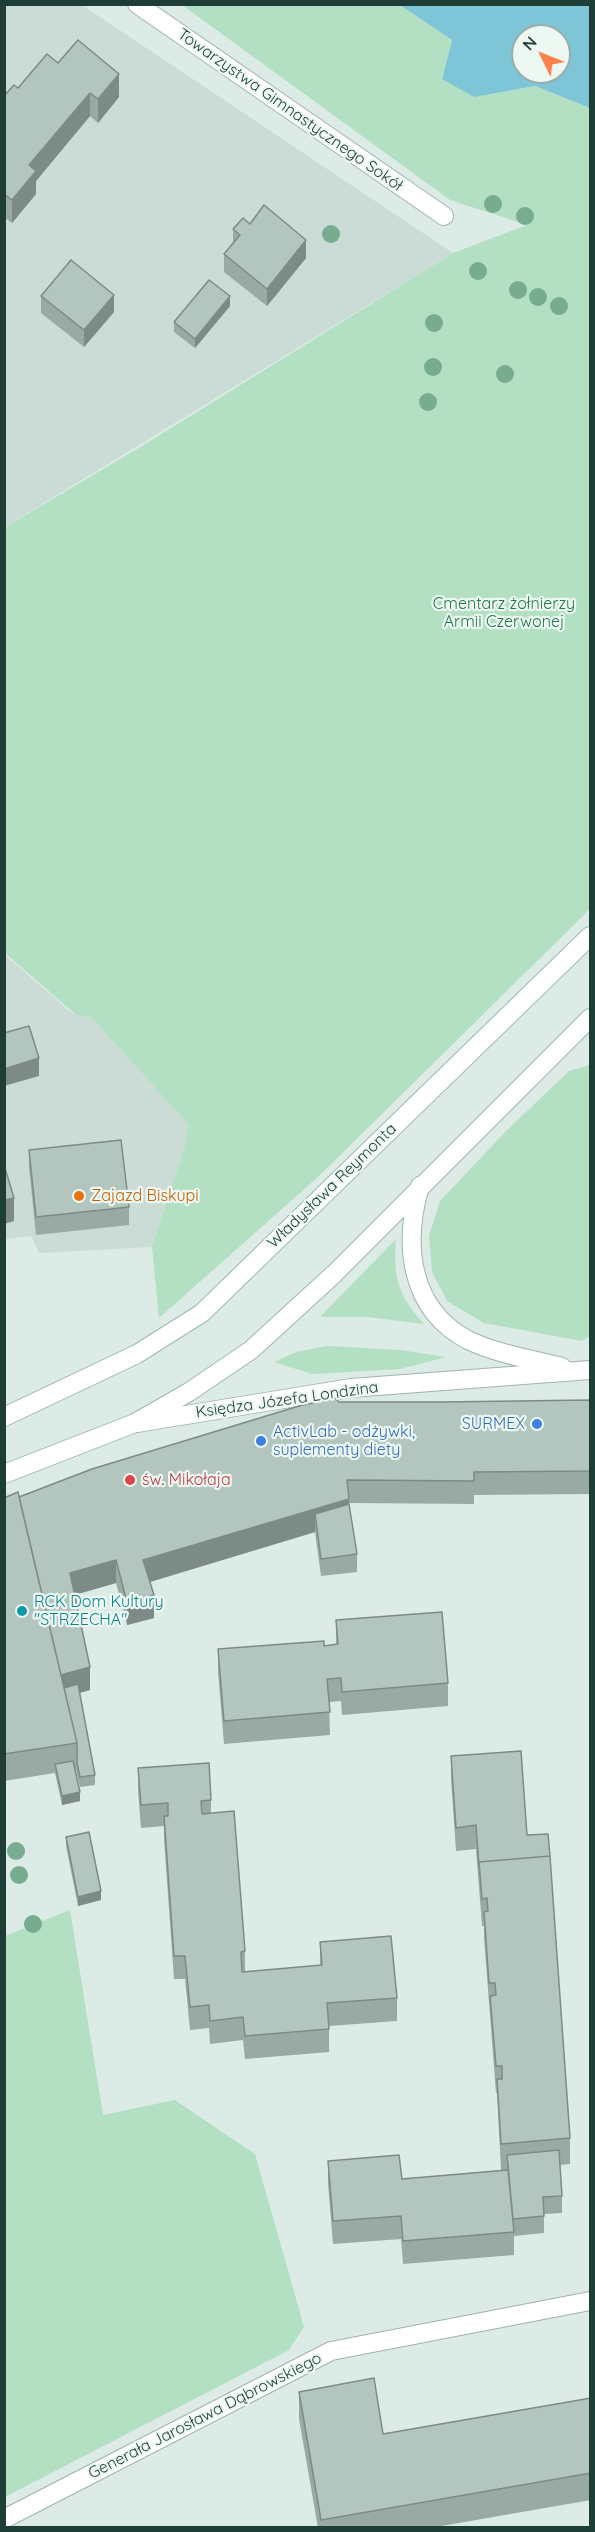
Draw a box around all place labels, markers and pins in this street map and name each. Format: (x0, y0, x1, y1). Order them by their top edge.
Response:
place label: Zajazd Biskupi (91, 1186, 199, 1206)
marker: Zajazd Biskupi (72, 1189, 86, 1203)
place label: SURMEX (462, 1414, 525, 1434)
marker: SURMEX (530, 1417, 544, 1431)
place label: ActivLab - odżywki, suplementy diety (273, 1422, 415, 1460)
marker: ActivLab - odżywki, suplementy diety (254, 1434, 268, 1448)
place label: św. Mikołaja (142, 1470, 231, 1490)
marker: św. Mikołaja (123, 1473, 137, 1487)
place label: RCK Dom Kultury "STRZECHA" (34, 1592, 164, 1630)
marker: RCK Dom Kultury "STRZECHA" (15, 1604, 29, 1618)

